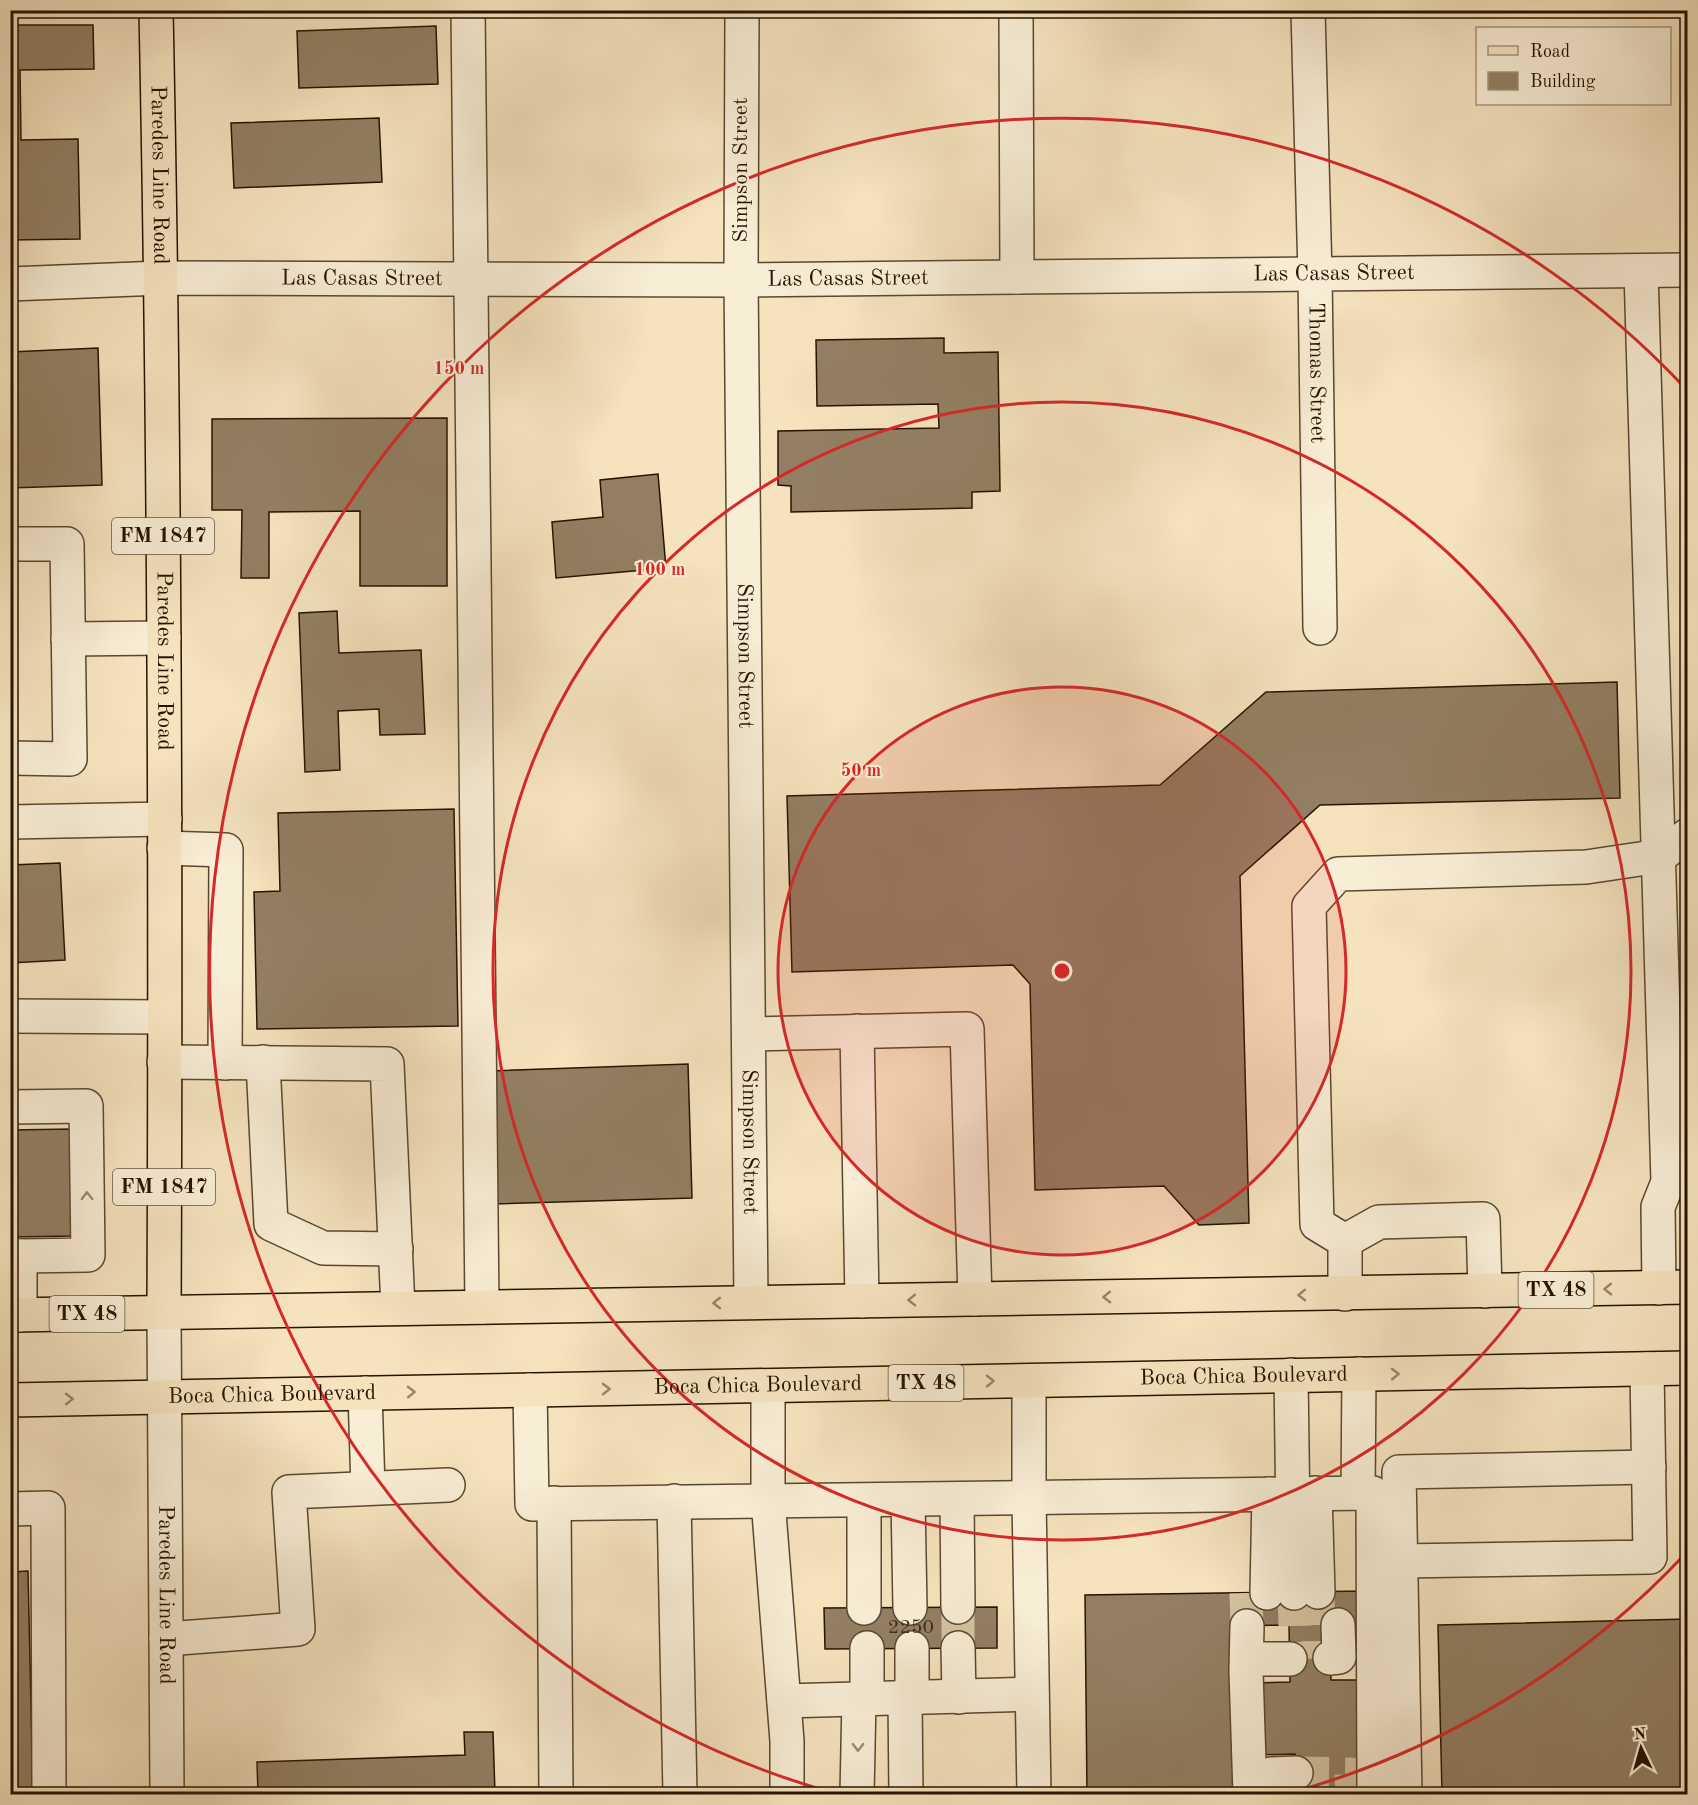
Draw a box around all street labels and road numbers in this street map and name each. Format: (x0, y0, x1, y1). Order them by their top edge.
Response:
street label: Paredes Line Road (146, 85, 171, 265)
street label: Simpson Street (730, 97, 752, 243)
street label: Las Casas Street (1253, 262, 1415, 286)
street label: Las Casas Street (281, 267, 443, 290)
street label: Las Casas Street (767, 267, 929, 291)
street label: Thomas Street (1304, 302, 1328, 444)
road number: FM 1847 (112, 518, 214, 554)
street label: Paredes Line Road (153, 571, 176, 751)
street label: Simpson Street (733, 583, 756, 729)
street label: Simpson Street (738, 1069, 761, 1215)
road number: FM 1847 (113, 1169, 215, 1205)
road number: TX 48 (1518, 1272, 1594, 1308)
road number: TX 48 (50, 1296, 124, 1332)
street label: Boca Chica Boulevard (1139, 1363, 1348, 1389)
road number: TX 48 (888, 1365, 964, 1401)
street label: Boca Chica Boulevard (653, 1373, 862, 1399)
street label: Boca Chica Boulevard (168, 1382, 376, 1408)
street label: Paredes Line Road (154, 1505, 177, 1685)

